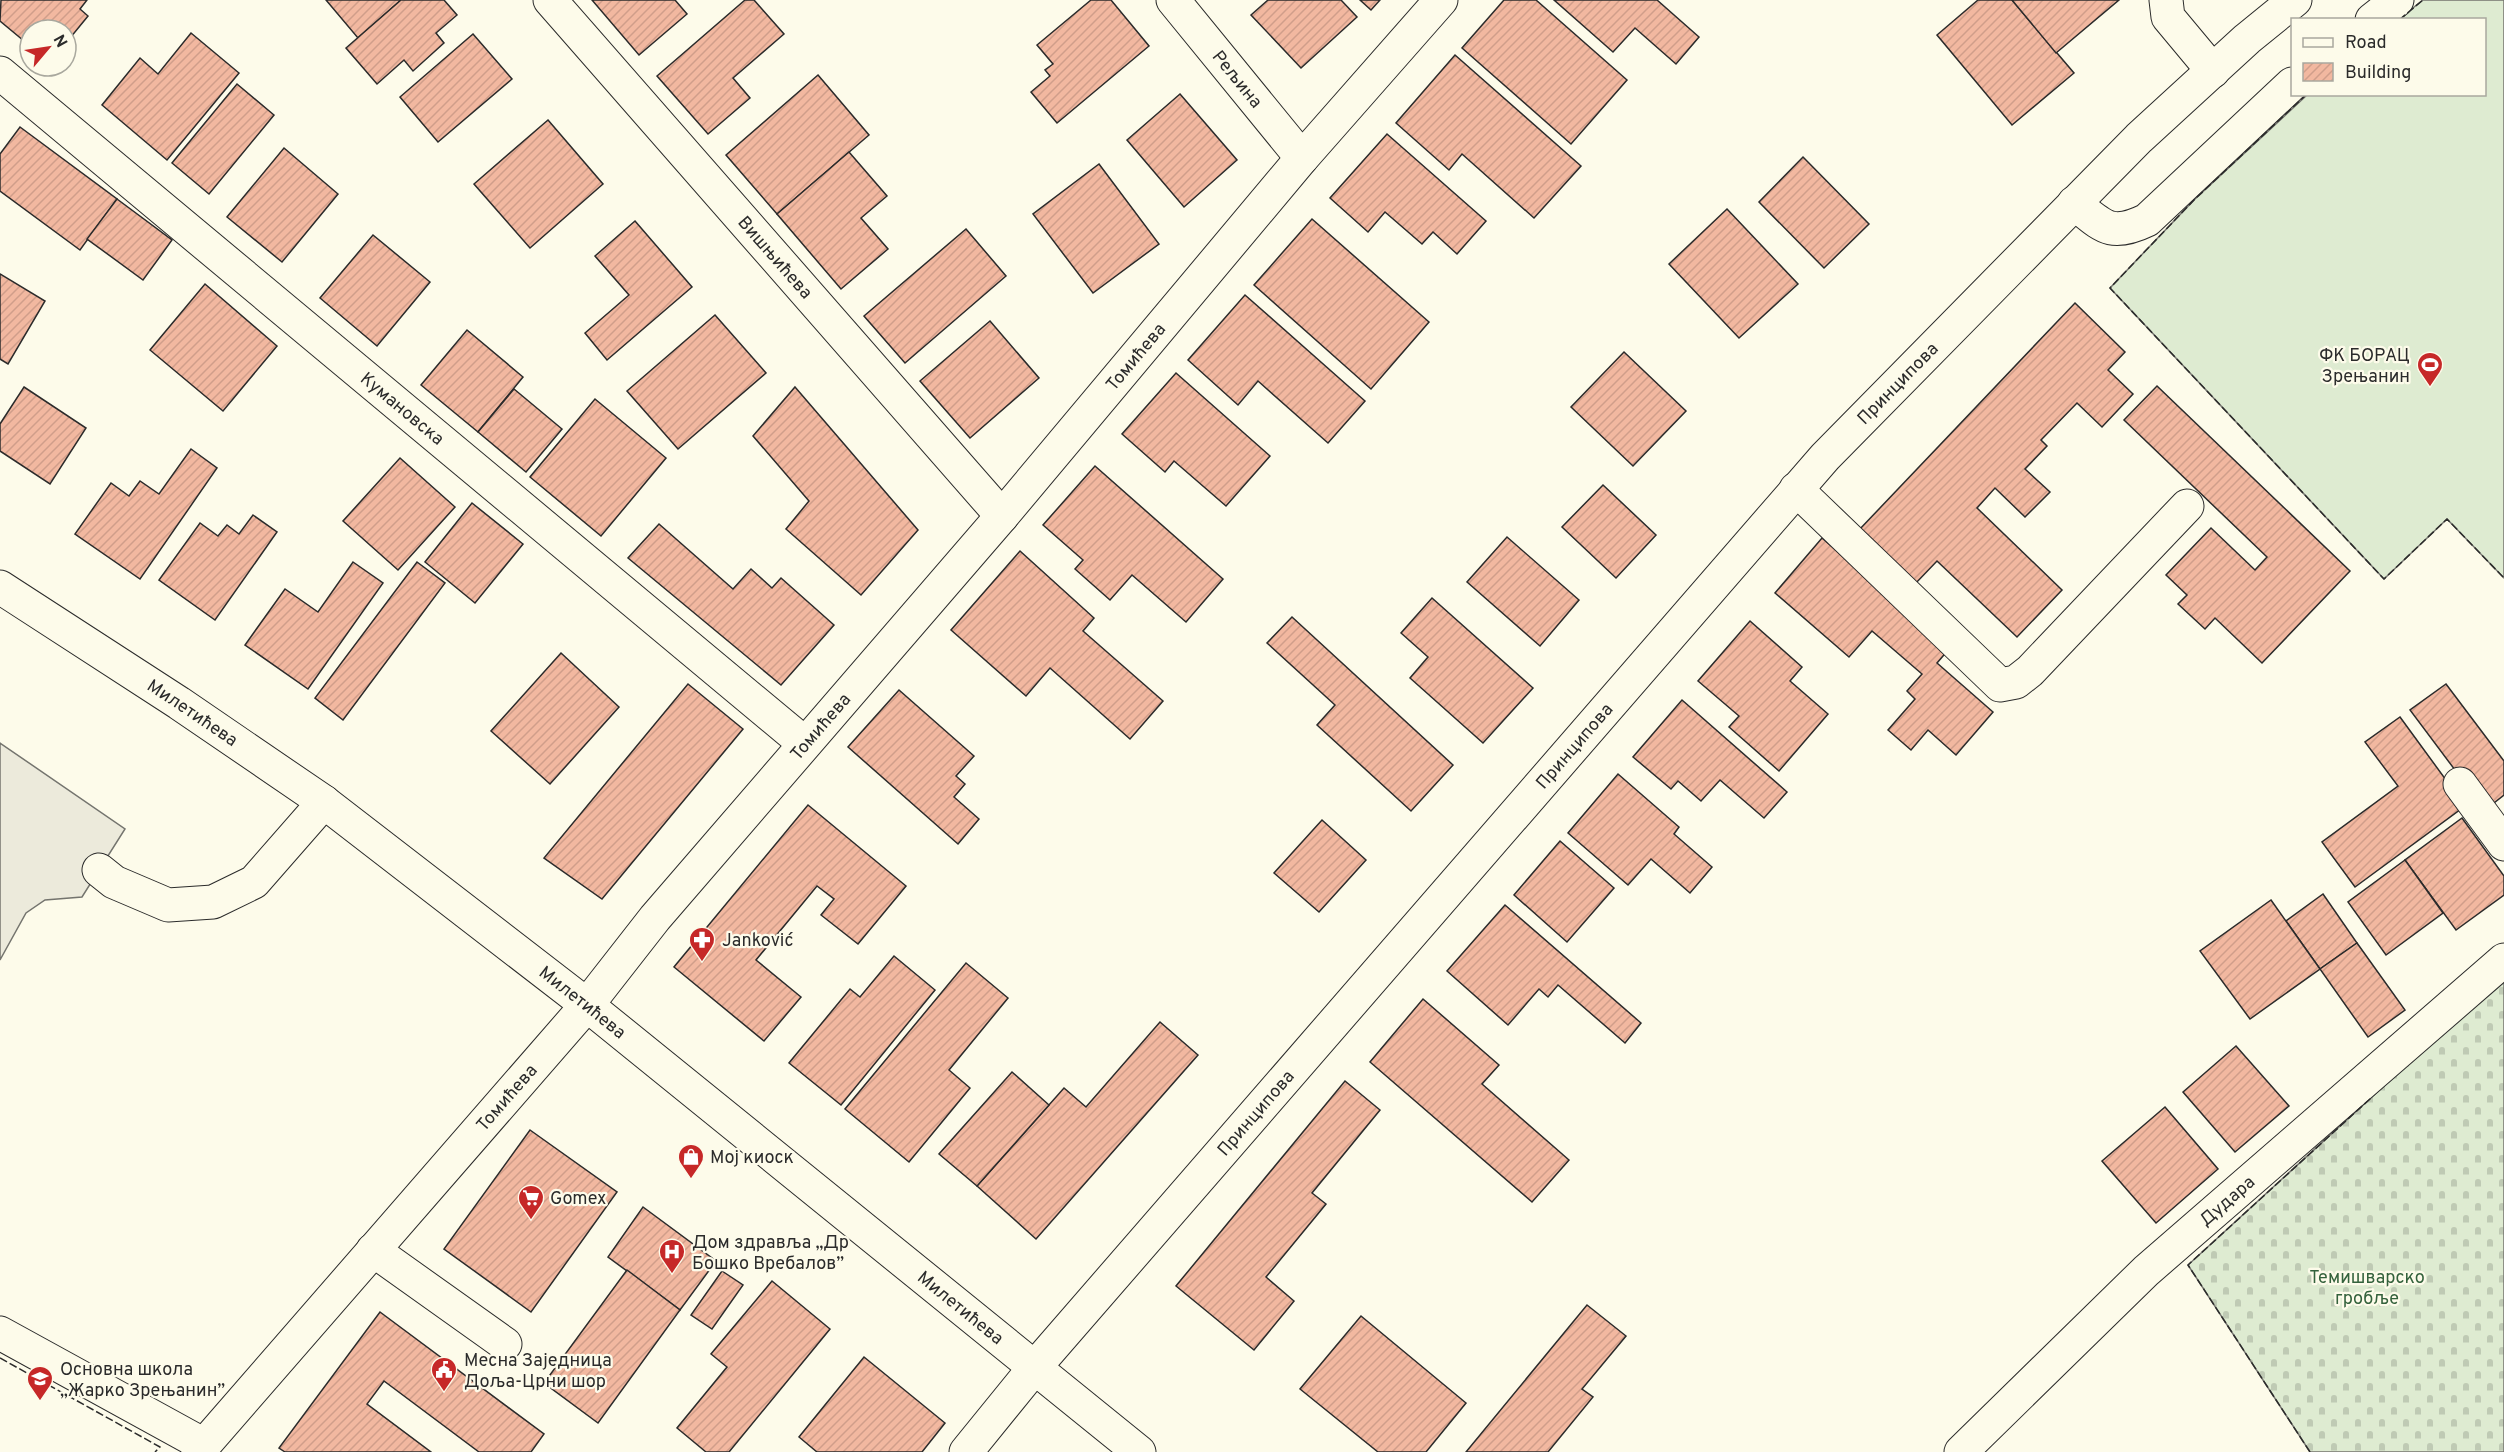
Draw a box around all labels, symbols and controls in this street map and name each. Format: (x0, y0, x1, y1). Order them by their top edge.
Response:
north arrow (18, 18, 78, 78)
legend (2291, 18, 2486, 96)
text: N (48, 32, 71, 52)
text: Road (2345, 32, 2387, 55)
street label: Рељина (1206, 46, 1267, 114)
text: Building (2345, 62, 2411, 85)
street label: Вишњићева (732, 212, 817, 304)
street label: Томићева (1102, 319, 1172, 396)
street label: Принципова (1853, 338, 1944, 430)
place label: ФК БОРАЦ Зрењанин (2319, 345, 2410, 389)
sports icon: ФК БОРАЦ Зрењанин (2415, 350, 2445, 388)
street label: Кумановска (355, 368, 448, 451)
street label: Милетићева (142, 675, 242, 753)
street label: Томићева (786, 689, 857, 766)
street label: Принципова (1532, 699, 1619, 795)
pharmacy icon: Janković (687, 925, 717, 963)
place label: Janković (722, 930, 793, 953)
street label: Милетићева (534, 962, 630, 1045)
street label: Томићева (472, 1060, 543, 1137)
street label: Принципова (1213, 1066, 1300, 1162)
shop icon: Мој киоск (676, 1142, 706, 1180)
place label: Мој киоск (710, 1147, 794, 1170)
street label: Дудара (2195, 1171, 2260, 1232)
supermarket icon: Gomex (516, 1183, 546, 1221)
place label: Gomex (550, 1188, 606, 1211)
place label: Дом здравља „Др Бошко Вребалов” (692, 1232, 849, 1276)
hospital icon: Дом здравља „Др Бошко Вребалов” (657, 1237, 687, 1275)
street label: Милетићева (912, 1267, 1008, 1351)
park label: Темишварско гробље (2309, 1267, 2425, 1311)
place label: Месна Заједница Доља-Црни шор (464, 1350, 612, 1394)
public building icon: Месна Заједница Доља-Црни шор (429, 1355, 459, 1393)
place label: Основна школа „Жарко Зрењанин” (60, 1359, 225, 1403)
school or university icon: Основна школа „Жарко Зрењанин” (25, 1364, 55, 1402)

